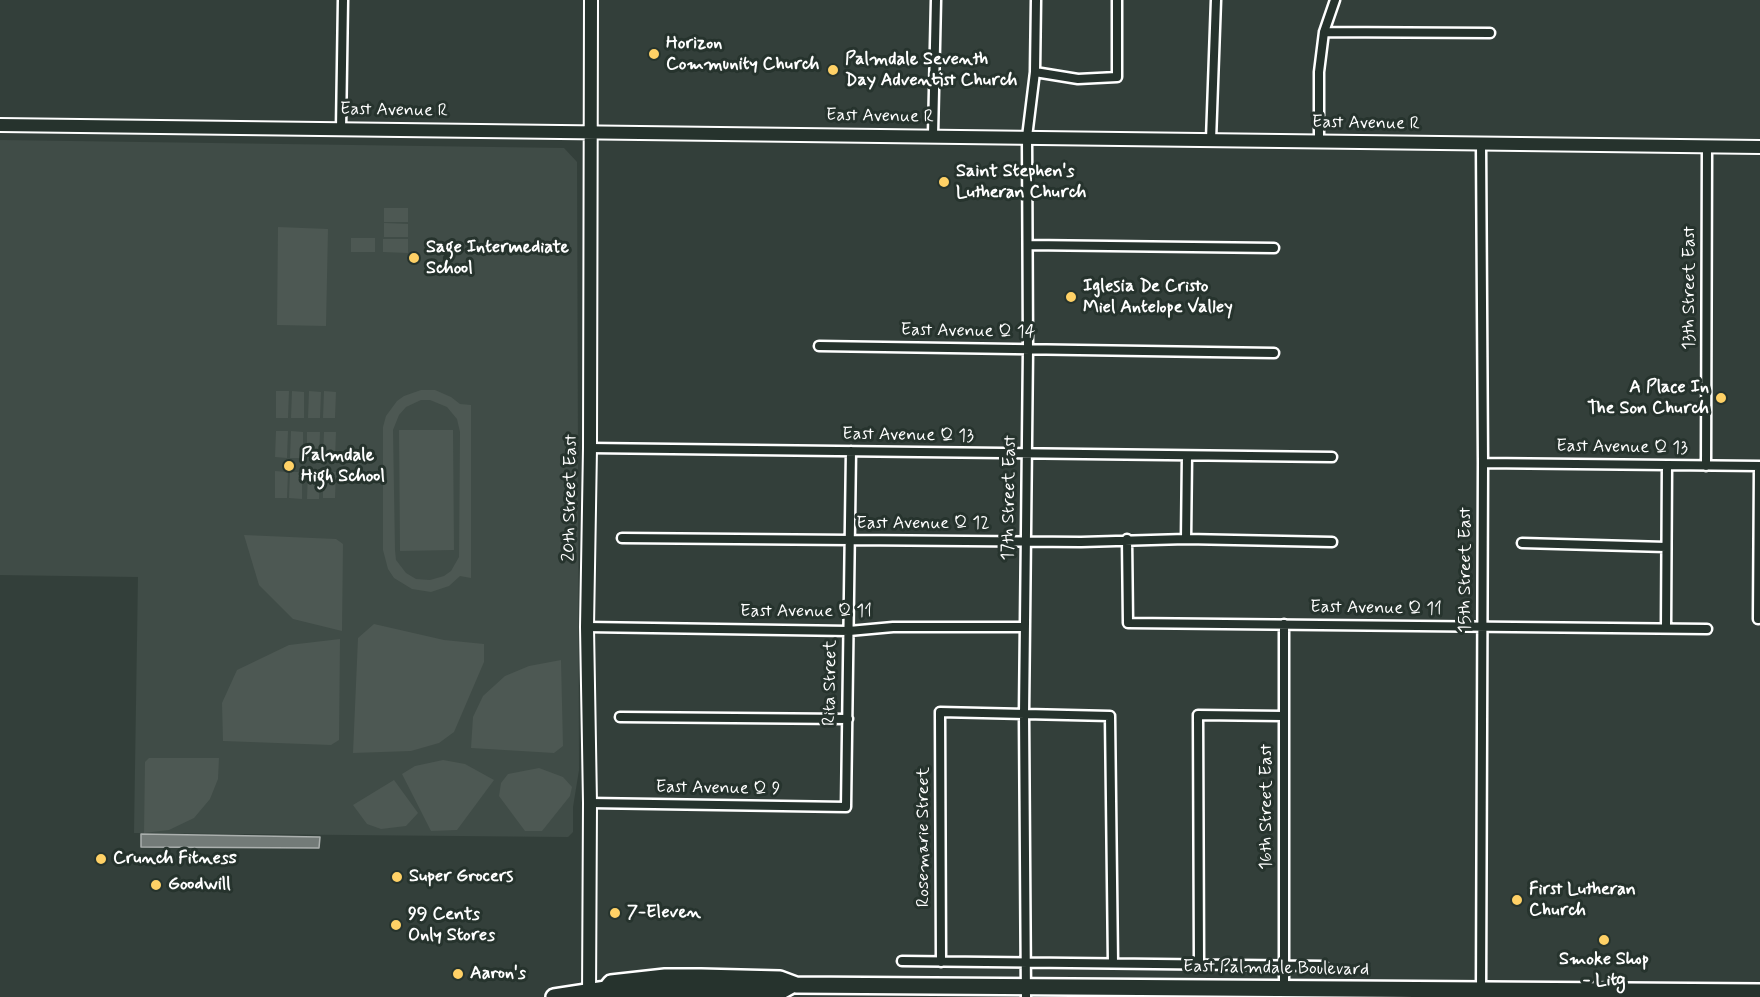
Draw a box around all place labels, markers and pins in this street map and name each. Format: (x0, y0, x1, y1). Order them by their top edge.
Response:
place label: Horizon Community Church (666, 33, 819, 76)
marker: Horizon Community Church (647, 47, 661, 61)
place label: Palmdale Seventh Day Adventist Church (845, 49, 1017, 92)
marker: Palmdale Seventh Day Adventist Church (826, 63, 840, 77)
place label: Saint Stephen's Lutheran Church (956, 161, 1086, 204)
marker: Saint Stephen's Lutheran Church (937, 175, 951, 189)
place label: Sage Intermediate School (426, 237, 569, 280)
marker: Sage Intermediate School (407, 251, 421, 265)
place label: Iglesia De Cristo Miel Antelope Valley (1083, 276, 1233, 318)
marker: Iglesia De Cristo Miel Antelope Valley (1064, 290, 1078, 304)
place label: A Place In The Son Church (1587, 377, 1709, 420)
marker: A Place In The Son Church (1714, 391, 1728, 405)
place label: Palmdale High School (301, 445, 385, 488)
marker: Palmdale High School (282, 459, 296, 473)
place label: Crunch Fitness (113, 848, 237, 870)
marker: Crunch Fitness (94, 852, 108, 866)
place label: Super Grocers (409, 866, 513, 888)
marker: Super Grocers (390, 870, 404, 884)
place label: Goodwill (168, 874, 231, 896)
marker: Goodwill (149, 878, 163, 892)
place label: First Lutheran Church (1529, 879, 1636, 922)
marker: First Lutheran Church (1510, 893, 1524, 907)
place label: 7-Eleven (627, 902, 701, 924)
place label: 99 Cents Only Stores (408, 904, 495, 946)
marker: 7-Eleven (608, 906, 622, 920)
marker: 99 Cents Only Stores (389, 918, 403, 932)
marker: Smoke Shop - Litg (1597, 933, 1611, 947)
place label: Smoke Shop - Litg (1559, 949, 1649, 992)
place label: Aaron's (470, 963, 526, 985)
marker: Aaron's (451, 967, 465, 981)

